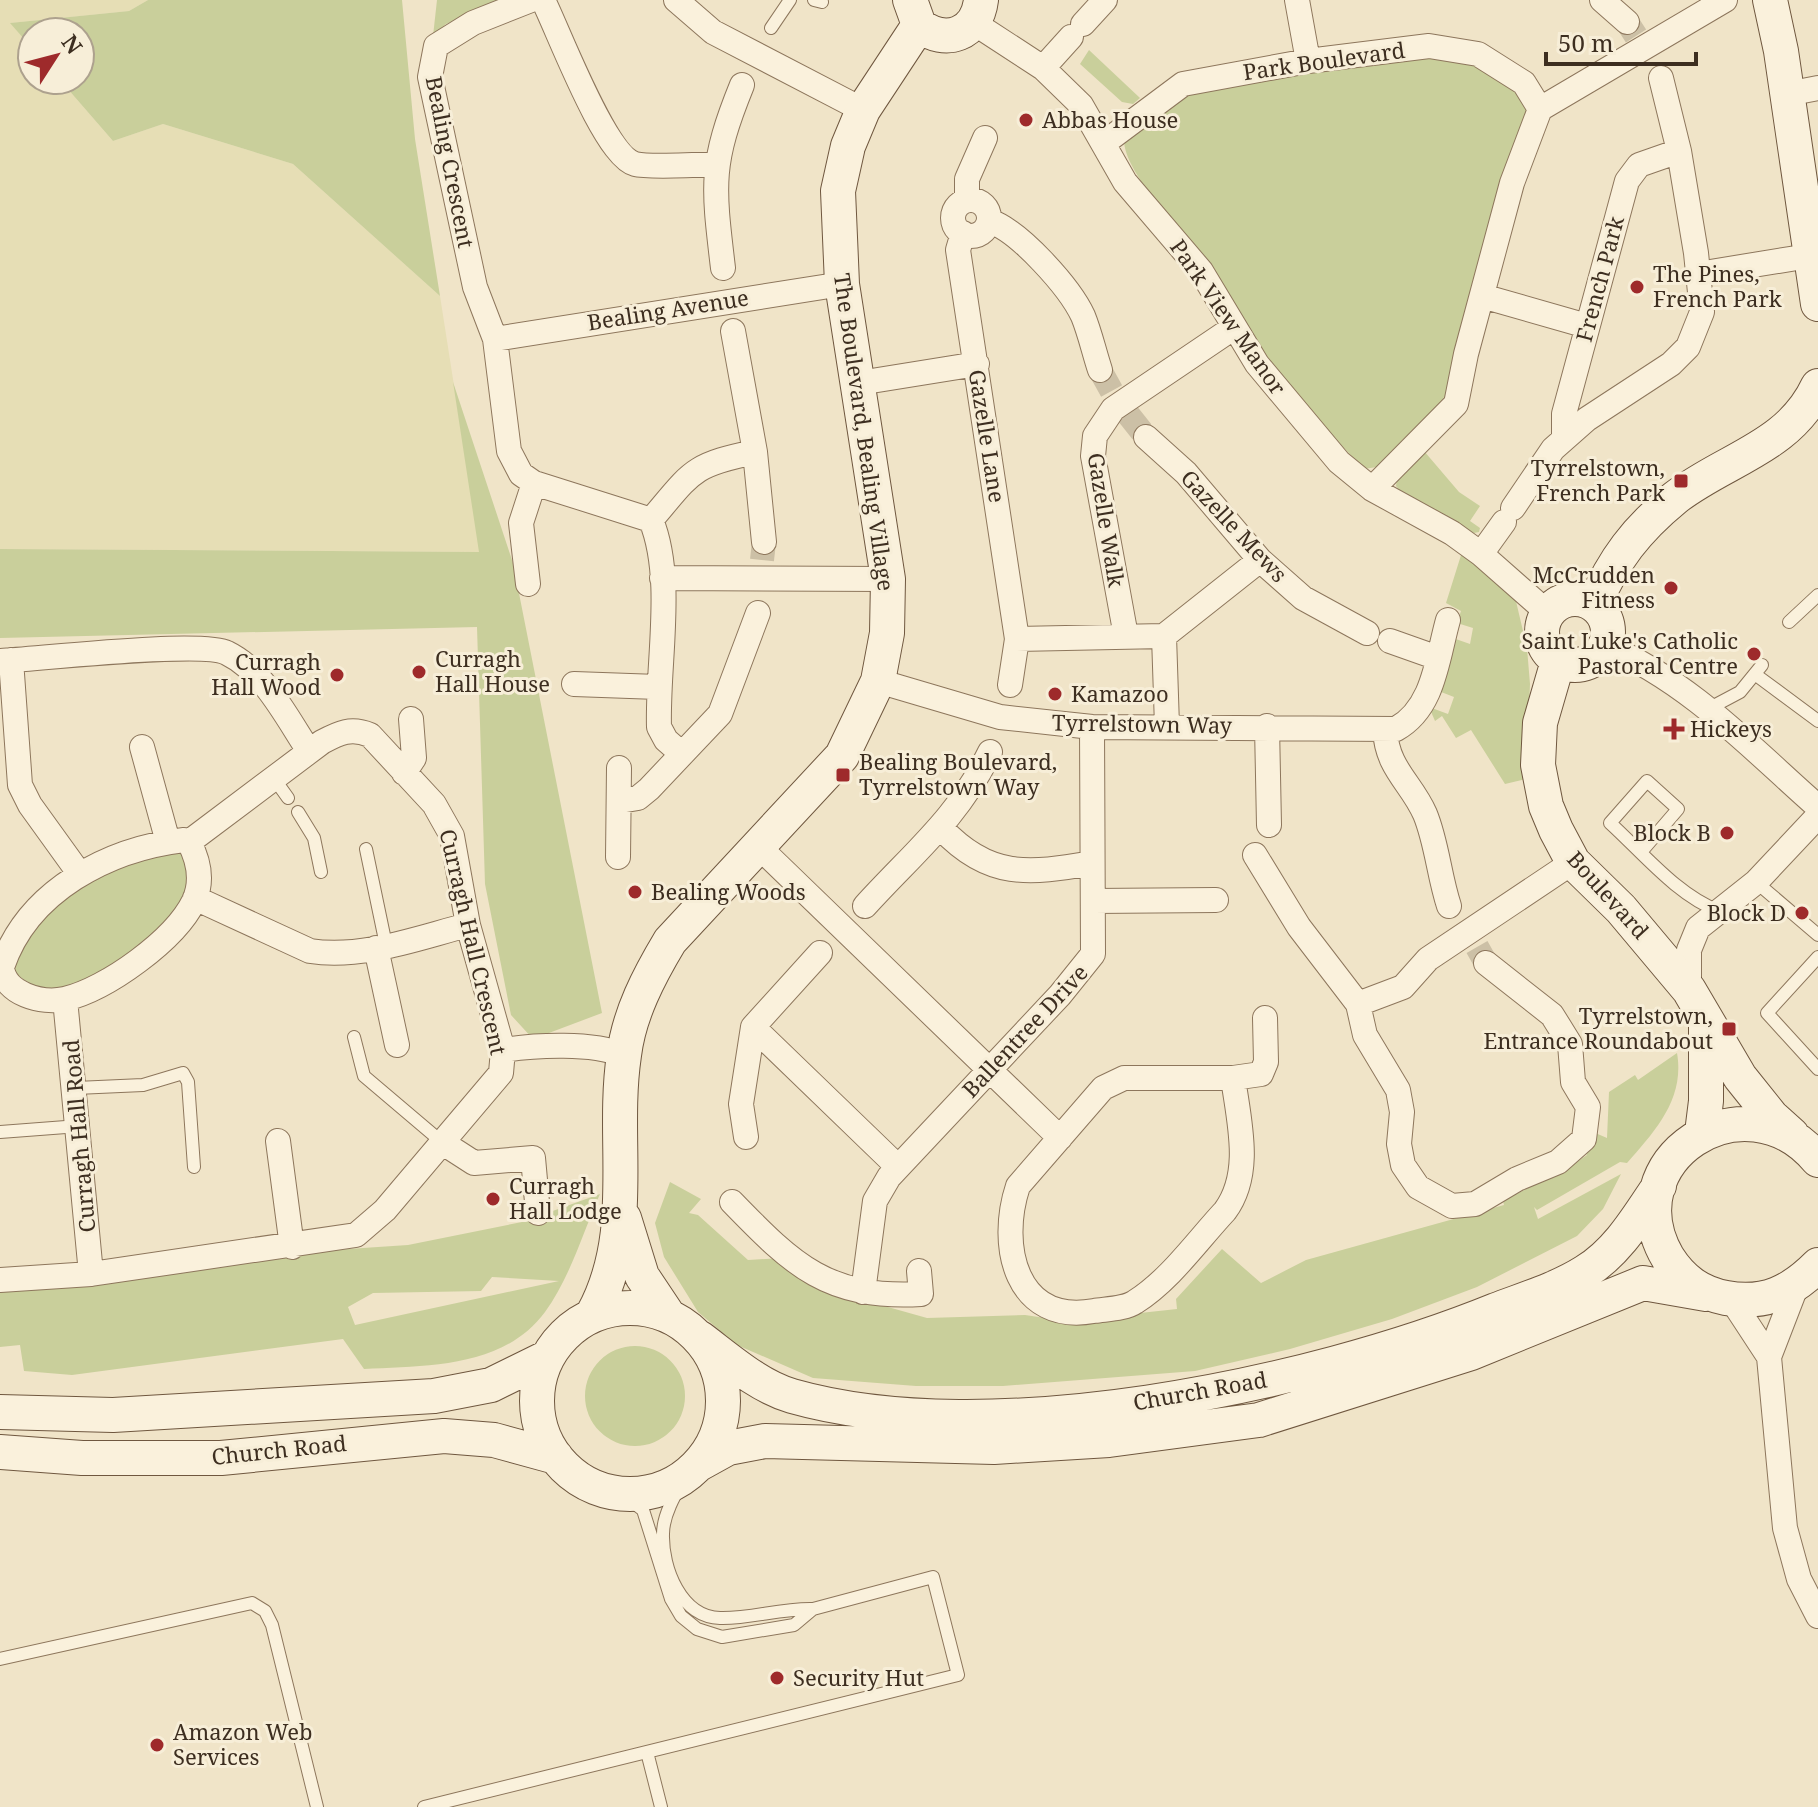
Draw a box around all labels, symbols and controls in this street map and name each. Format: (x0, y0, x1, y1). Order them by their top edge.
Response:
north arrow (16, 16, 96, 96)
scale bar (1546, 16, 1696, 66)
text: 50 m (1558, 26, 1614, 59)
text: N (56, 28, 90, 59)
street label: Park Boulevard (1241, 34, 1407, 86)
street label: Bealing Crescent (420, 73, 482, 250)
place label: Abbas House (1042, 104, 1178, 134)
marker: Abbas House (1017, 111, 1035, 129)
street label: French Park (1568, 213, 1630, 345)
street label: Park View Manor (1164, 233, 1294, 401)
place label: The Pines, French Park (1653, 258, 1782, 313)
street label: The Boulevard, Bealing Village (828, 271, 902, 593)
marker: The Pines, French Park (1628, 278, 1646, 296)
street label: Bealing Avenue (585, 281, 751, 337)
street label: Gazelle Lane (963, 367, 1013, 505)
street label: Gazelle Walk (1082, 450, 1132, 589)
place label: Tyrrelstown, French Park (1531, 452, 1665, 507)
street label: Gazelle Mews (1175, 463, 1295, 588)
marker: Tyrrelstown, French Park (1672, 472, 1690, 490)
place label: McCrudden Fitness (1533, 559, 1655, 614)
marker: McCrudden Fitness (1662, 579, 1680, 597)
place label: Saint Luke's Catholic Pastoral Centre (1522, 625, 1738, 680)
place label: Curragh Hall House (435, 643, 550, 698)
marker: Saint Luke's Catholic Pastoral Centre (1745, 645, 1763, 663)
place label: Curragh Hall Wood (211, 646, 321, 701)
marker: Curragh Hall House (410, 663, 428, 681)
marker: Curragh Hall Wood (328, 666, 346, 684)
place label: Kamazoo (1071, 678, 1169, 708)
marker: Kamazoo (1046, 685, 1064, 703)
street label: Tyrrelstown Way (1052, 706, 1233, 740)
place label: Hickeys (1690, 713, 1772, 743)
marker: Hickeys (1665, 720, 1683, 738)
place label: Bealing Boulevard, Tyrrelstown Way (859, 746, 1057, 801)
marker: Bealing Boulevard, Tyrrelstown Way (834, 766, 852, 784)
place label: Block B (1633, 817, 1711, 847)
marker: Block B (1718, 824, 1736, 842)
street label: Curragh Hall Crescent (433, 826, 515, 1058)
street label: Boulevard (1561, 844, 1657, 945)
place label: Bealing Woods (651, 876, 806, 906)
marker: Bealing Woods (626, 883, 644, 901)
place label: Block D (1707, 897, 1786, 927)
marker: Block D (1793, 904, 1811, 922)
street label: Ballentree Drive (955, 957, 1094, 1103)
place label: Tyrrelstown, Entrance Roundabout (1483, 1000, 1713, 1055)
marker: Tyrrelstown, Entrance Roundabout (1720, 1020, 1738, 1038)
street label: Curragh Hall Road (55, 1038, 101, 1234)
place label: Curragh Hall Lodge (509, 1170, 622, 1225)
marker: Curragh Hall Lodge (484, 1190, 502, 1208)
street label: Church Road (1131, 1363, 1270, 1417)
street label: Church Road (210, 1427, 348, 1471)
place label: Security Hut (793, 1662, 924, 1692)
marker: Security Hut (768, 1669, 786, 1687)
place label: Amazon Web Services (173, 1716, 313, 1771)
marker: Amazon Web Services (148, 1736, 166, 1754)

